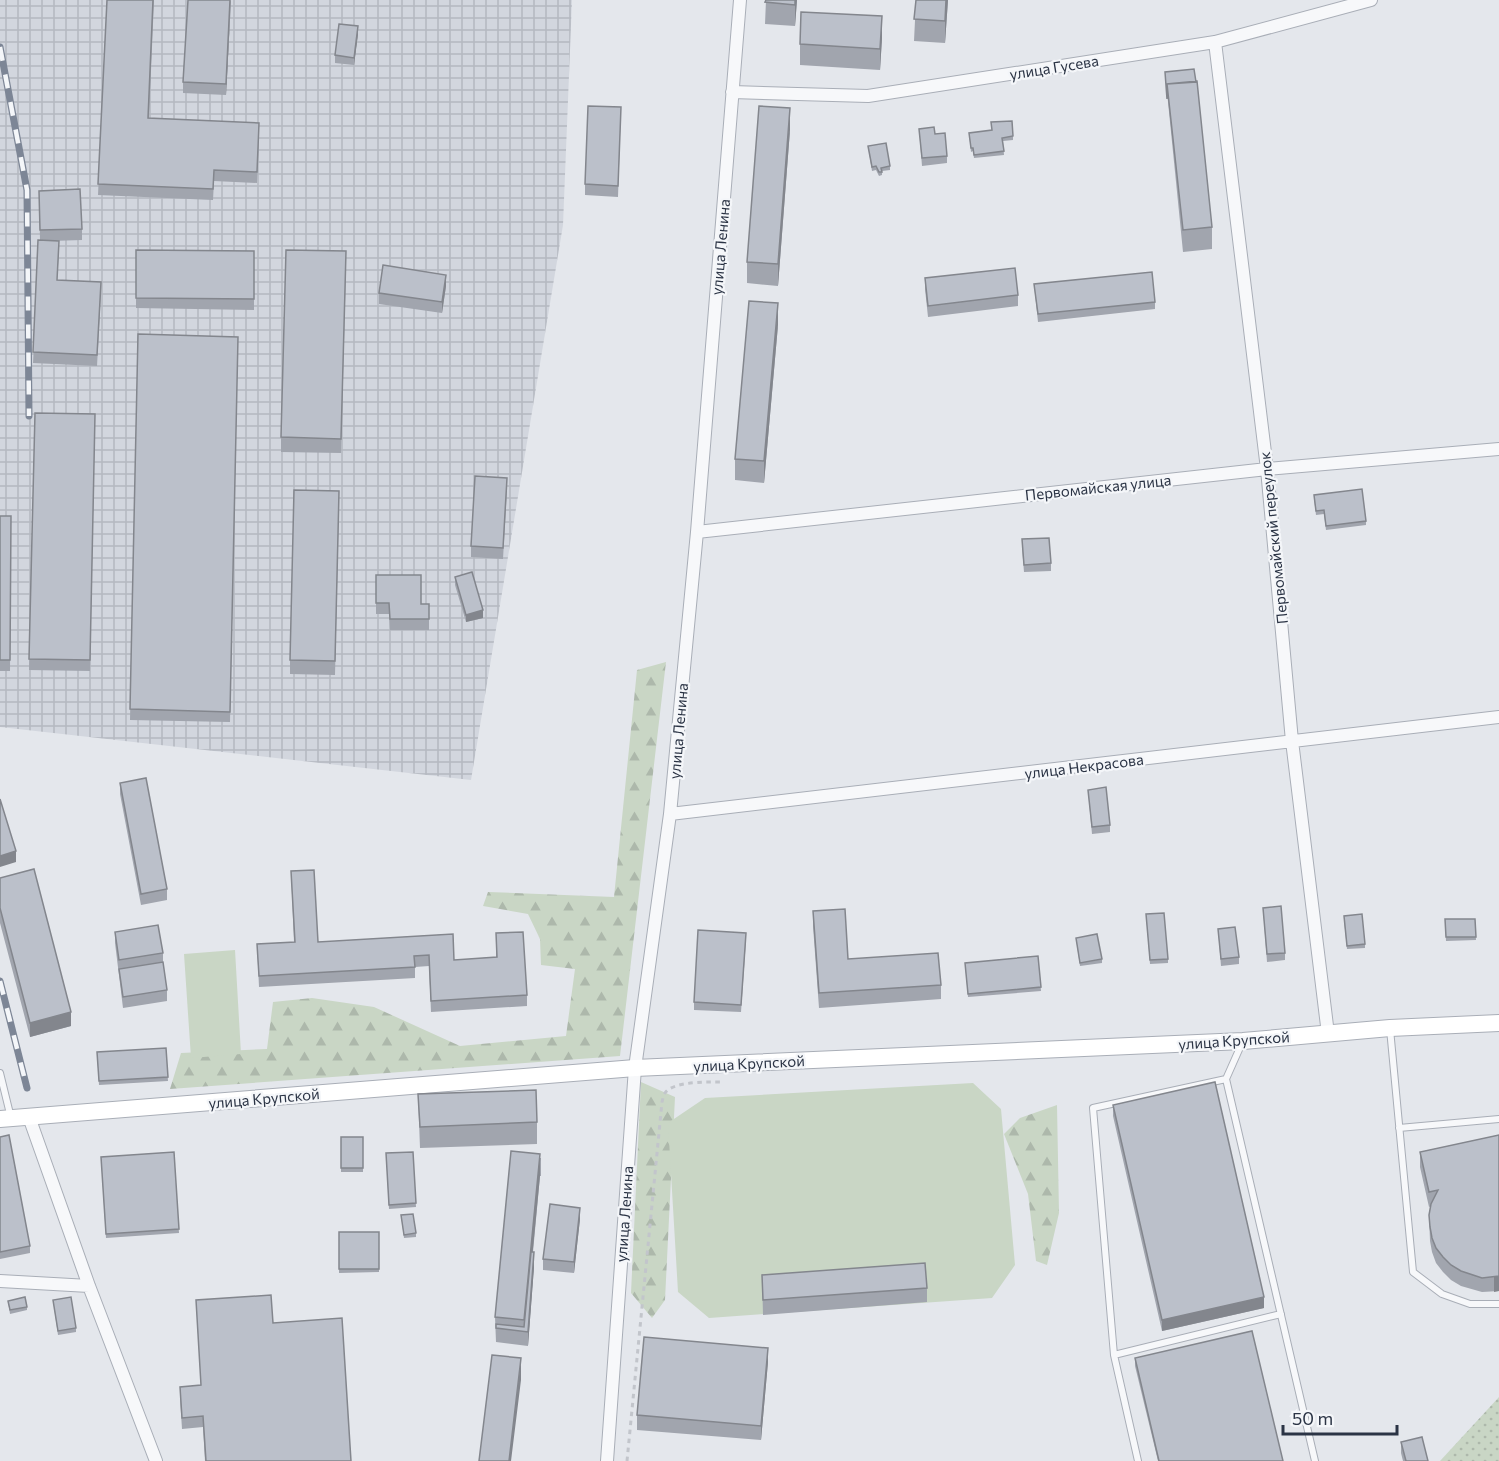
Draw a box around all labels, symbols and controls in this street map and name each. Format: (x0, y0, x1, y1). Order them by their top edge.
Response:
street label: улица Гусева (1008, 51, 1100, 83)
street label: улица Ленина (707, 198, 733, 296)
street label: Первомайский переулок (1255, 451, 1291, 625)
street label: Первомайская улица (1024, 470, 1172, 504)
street label: улица Ленина (665, 682, 691, 780)
street label: улица Некрасова (1023, 750, 1145, 782)
street label: улица Крупской (1178, 1027, 1290, 1053)
street label: улица Крупской (693, 1051, 805, 1075)
street label: улица Крупской (208, 1084, 320, 1112)
street label: улица Ленина (612, 1165, 636, 1263)
scale bar (1283, 1398, 1397, 1436)
text: 50 m (1292, 1407, 1333, 1429)

